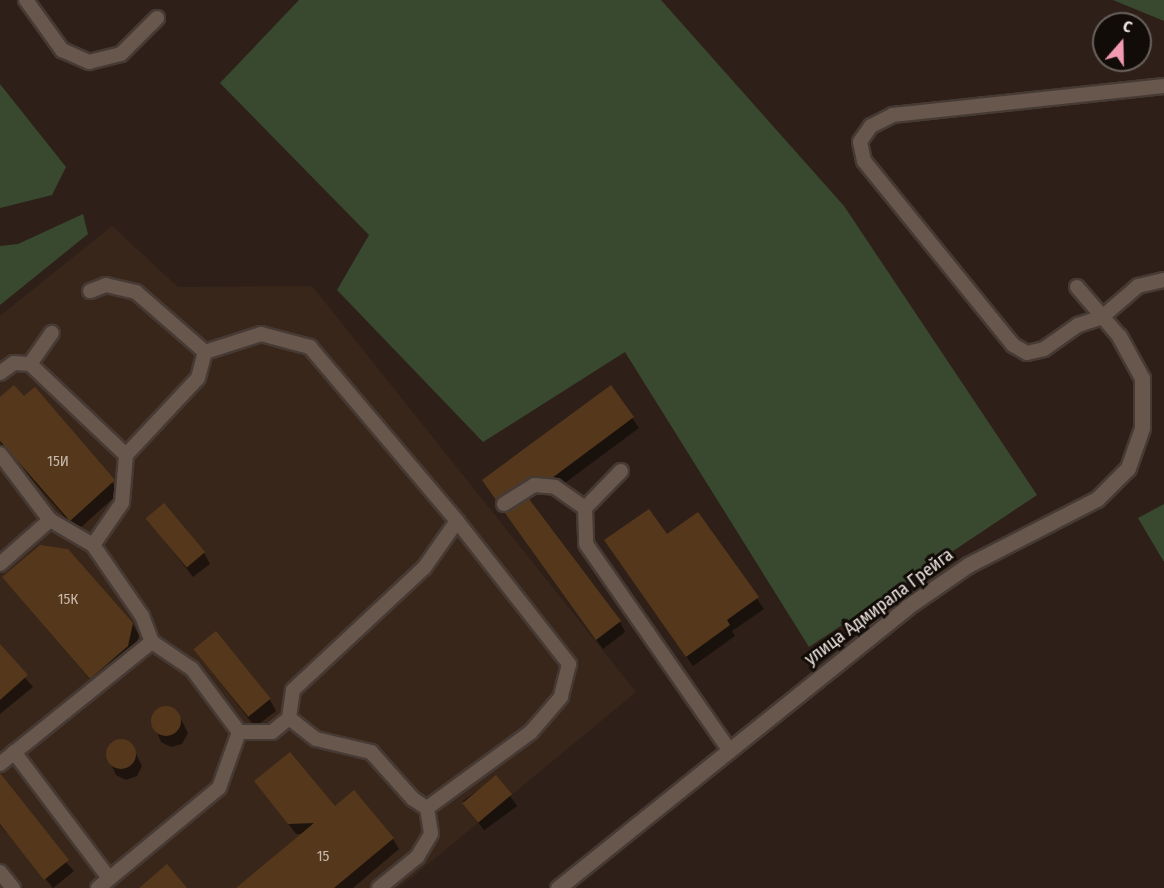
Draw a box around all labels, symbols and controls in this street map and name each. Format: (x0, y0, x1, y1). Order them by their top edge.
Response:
north arrow (1092, 12, 1152, 72)
text: С (1120, 16, 1135, 37)
house number: 15И (47, 453, 69, 471)
street label: улица Адмирала Грейга (800, 544, 958, 670)
house number: 15К (58, 591, 78, 609)
house number: 15 (317, 848, 329, 866)

